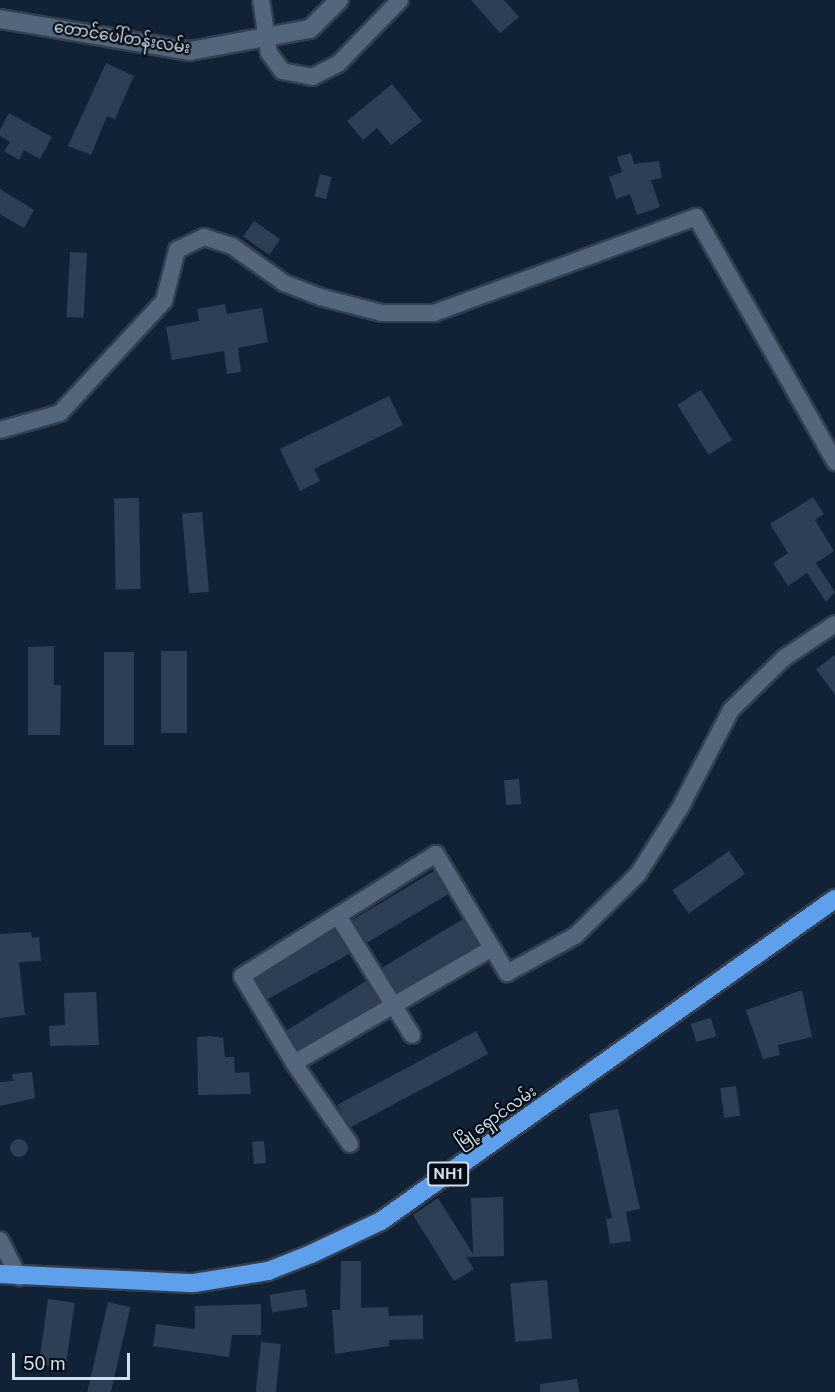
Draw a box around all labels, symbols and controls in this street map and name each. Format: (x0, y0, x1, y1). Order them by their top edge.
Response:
street label: တောင်ပေါ်တန်းလမ်း (53, 18, 191, 58)
street label: မြို့ရှောင်လမ်း (452, 1082, 540, 1152)
road number: NH1 (427, 1162, 469, 1186)
scale bar (15, 1341, 134, 1379)
text: 50 m (23, 1353, 66, 1374)

